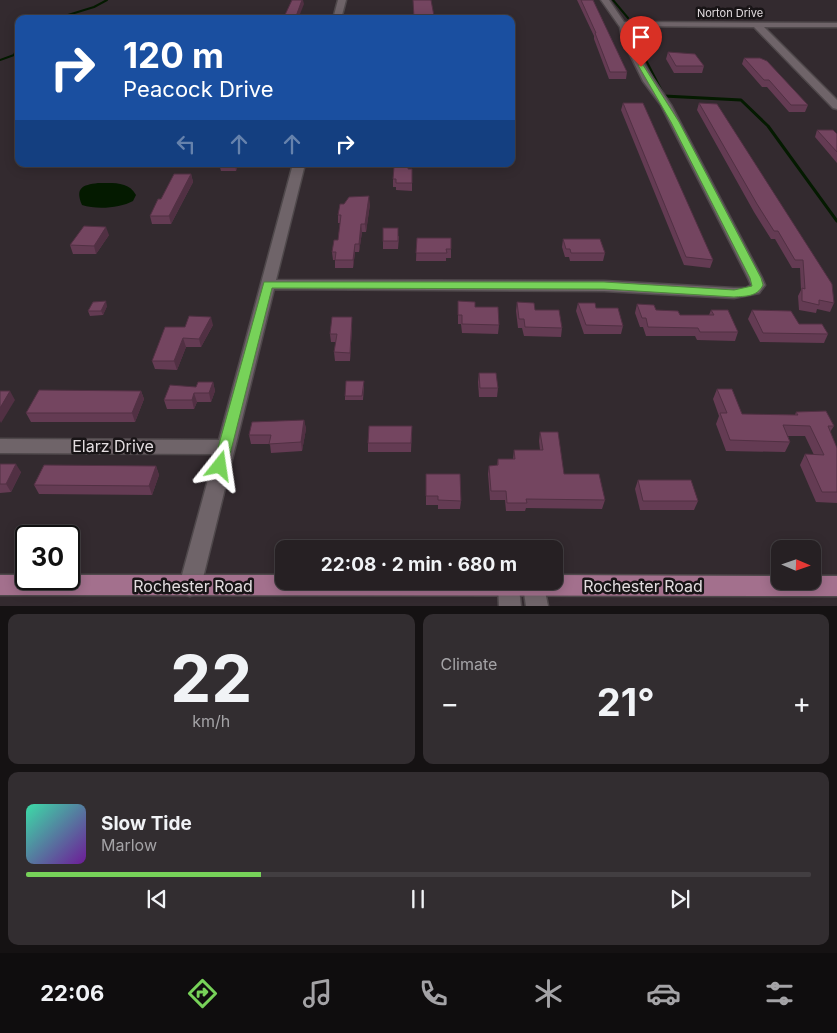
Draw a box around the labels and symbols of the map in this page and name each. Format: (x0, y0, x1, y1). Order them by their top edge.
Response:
street label: Norton Drive (697, 6, 763, 20)
pin (620, 16, 662, 67)
street label: Elarz Drive (72, 436, 154, 456)
position arrow (193, 439, 245, 491)
speed limit sign: 30 (15, 525, 80, 590)
north arrow (771, 540, 821, 590)
street label: Rochester Road (133, 576, 253, 596)
street label: Rochester Road (583, 576, 703, 596)

